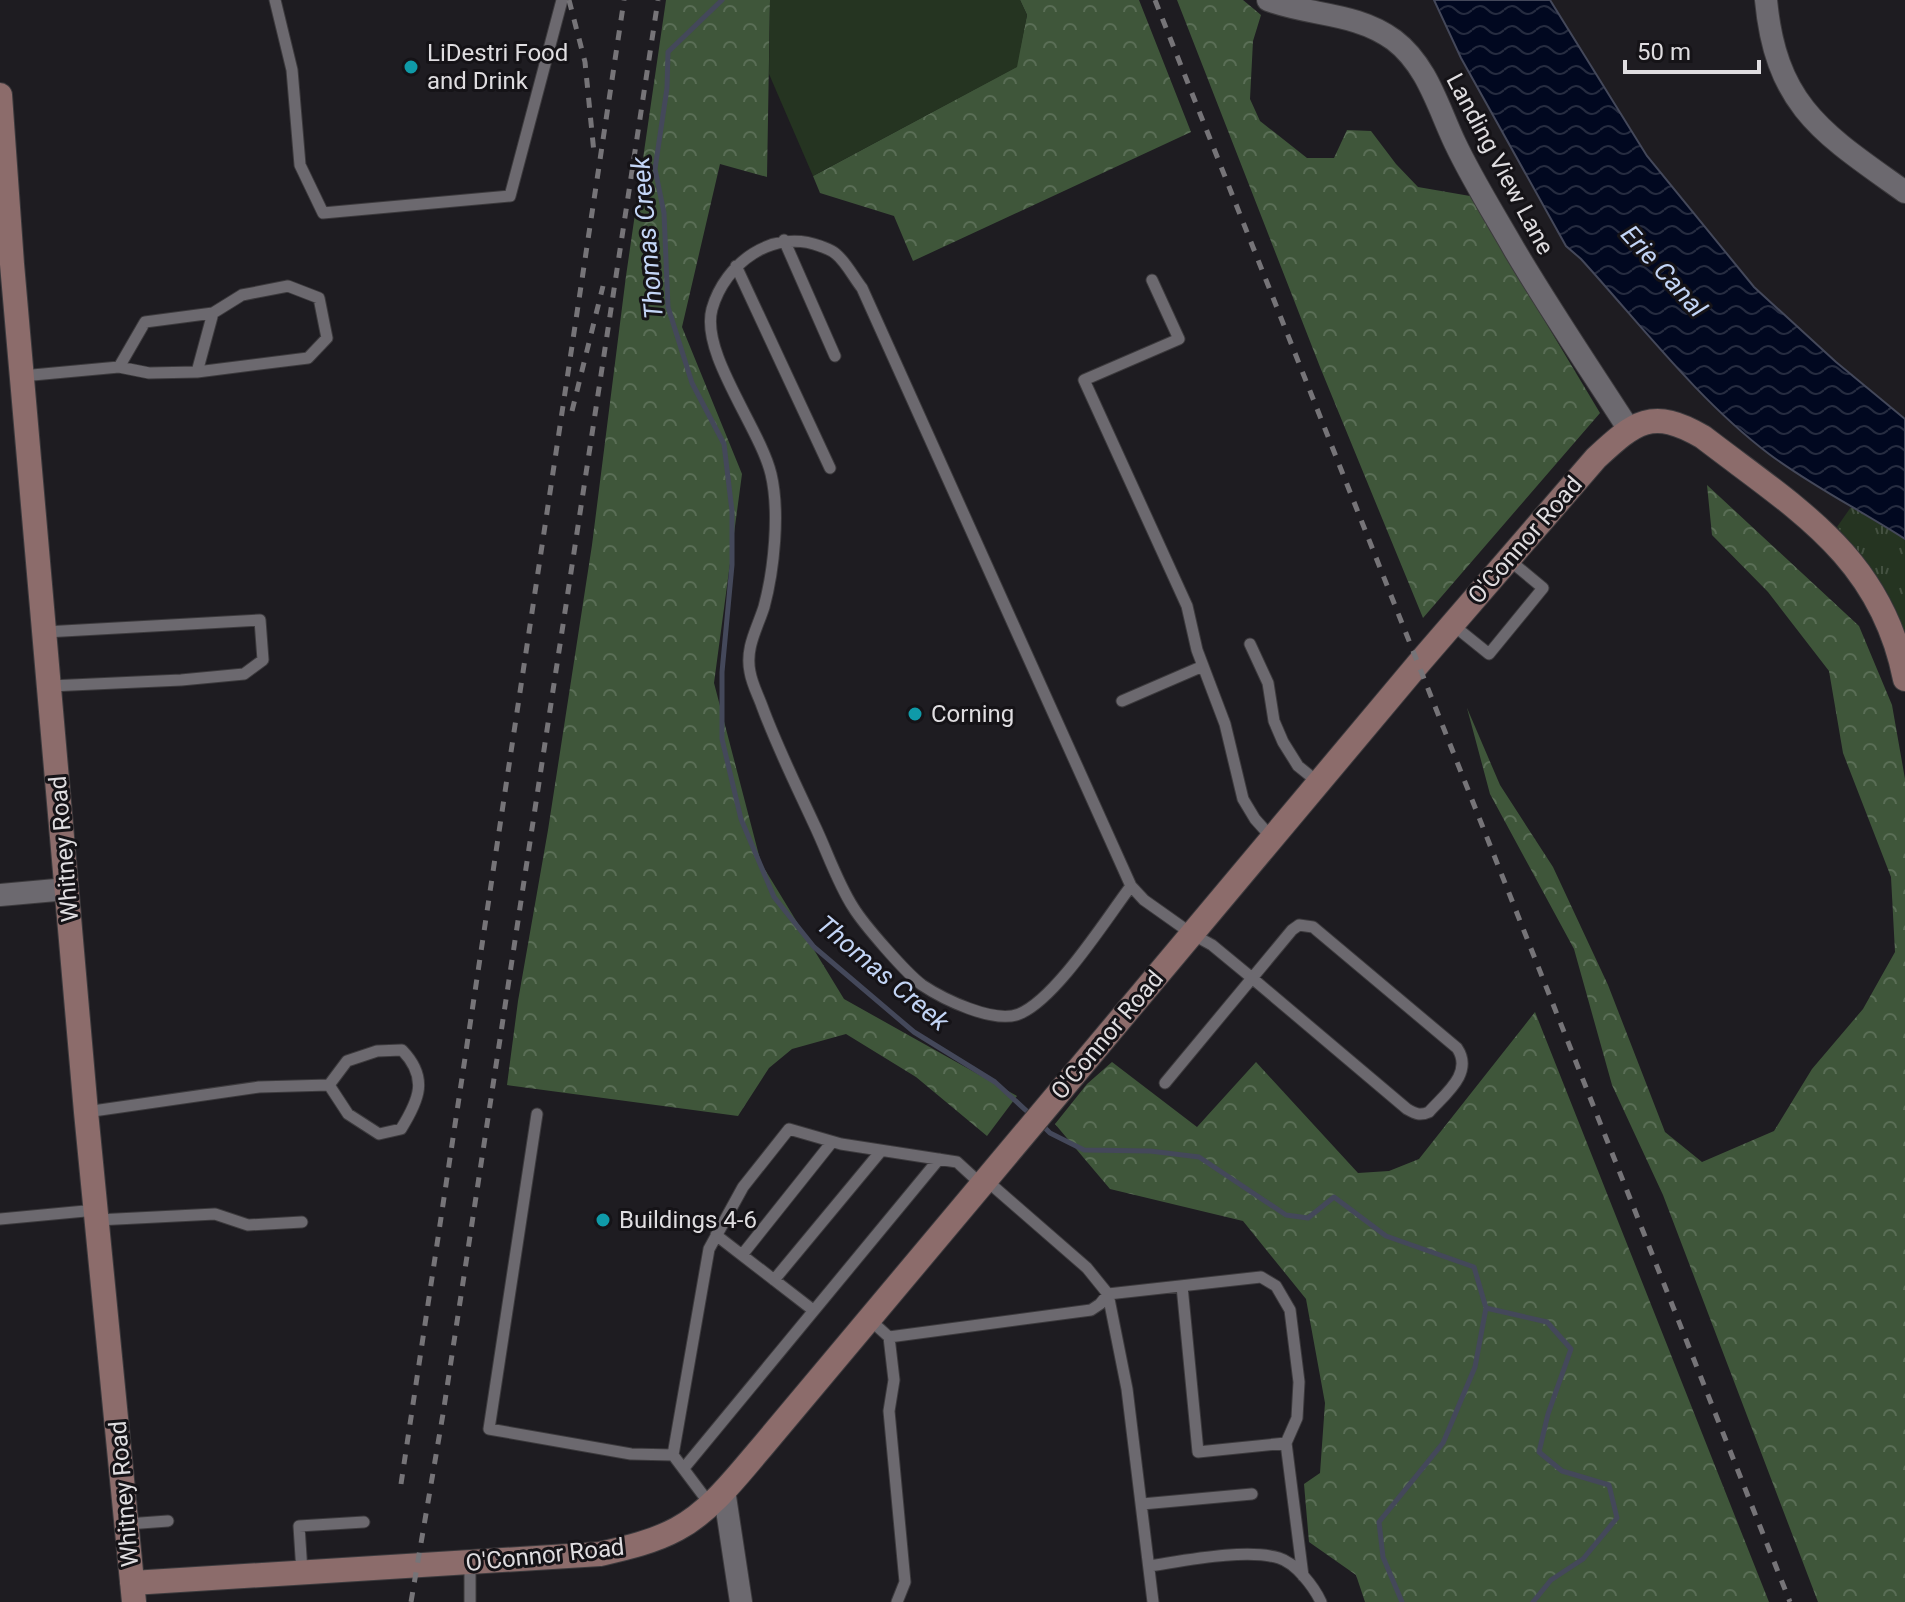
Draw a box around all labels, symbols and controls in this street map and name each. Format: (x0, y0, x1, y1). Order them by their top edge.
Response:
scale bar (1625, 24, 1759, 74)
text: 50 m (1637, 38, 1691, 66)
place label: LiDestri Food and Drink (427, 39, 568, 95)
marker: LiDestri Food and Drink (402, 58, 420, 76)
street label: Landing View Lane (1440, 69, 1560, 259)
water label: Thomas Creek (625, 154, 669, 320)
water label: Erie Canal (1615, 219, 1713, 324)
street label: O'Connor Road (1462, 471, 1588, 609)
place label: Corning (931, 700, 1014, 728)
marker: Corning (906, 705, 924, 723)
street label: Whitney Road (44, 775, 84, 923)
water label: Thomas Creek (811, 909, 956, 1038)
street label: O'Connor Road (1045, 965, 1169, 1105)
place label: Buildings 4-6 (619, 1206, 757, 1234)
marker: Buildings 4-6 (594, 1211, 612, 1229)
street label: Whitney Road (104, 1420, 144, 1568)
street label: O'Connor Road (464, 1533, 626, 1577)

